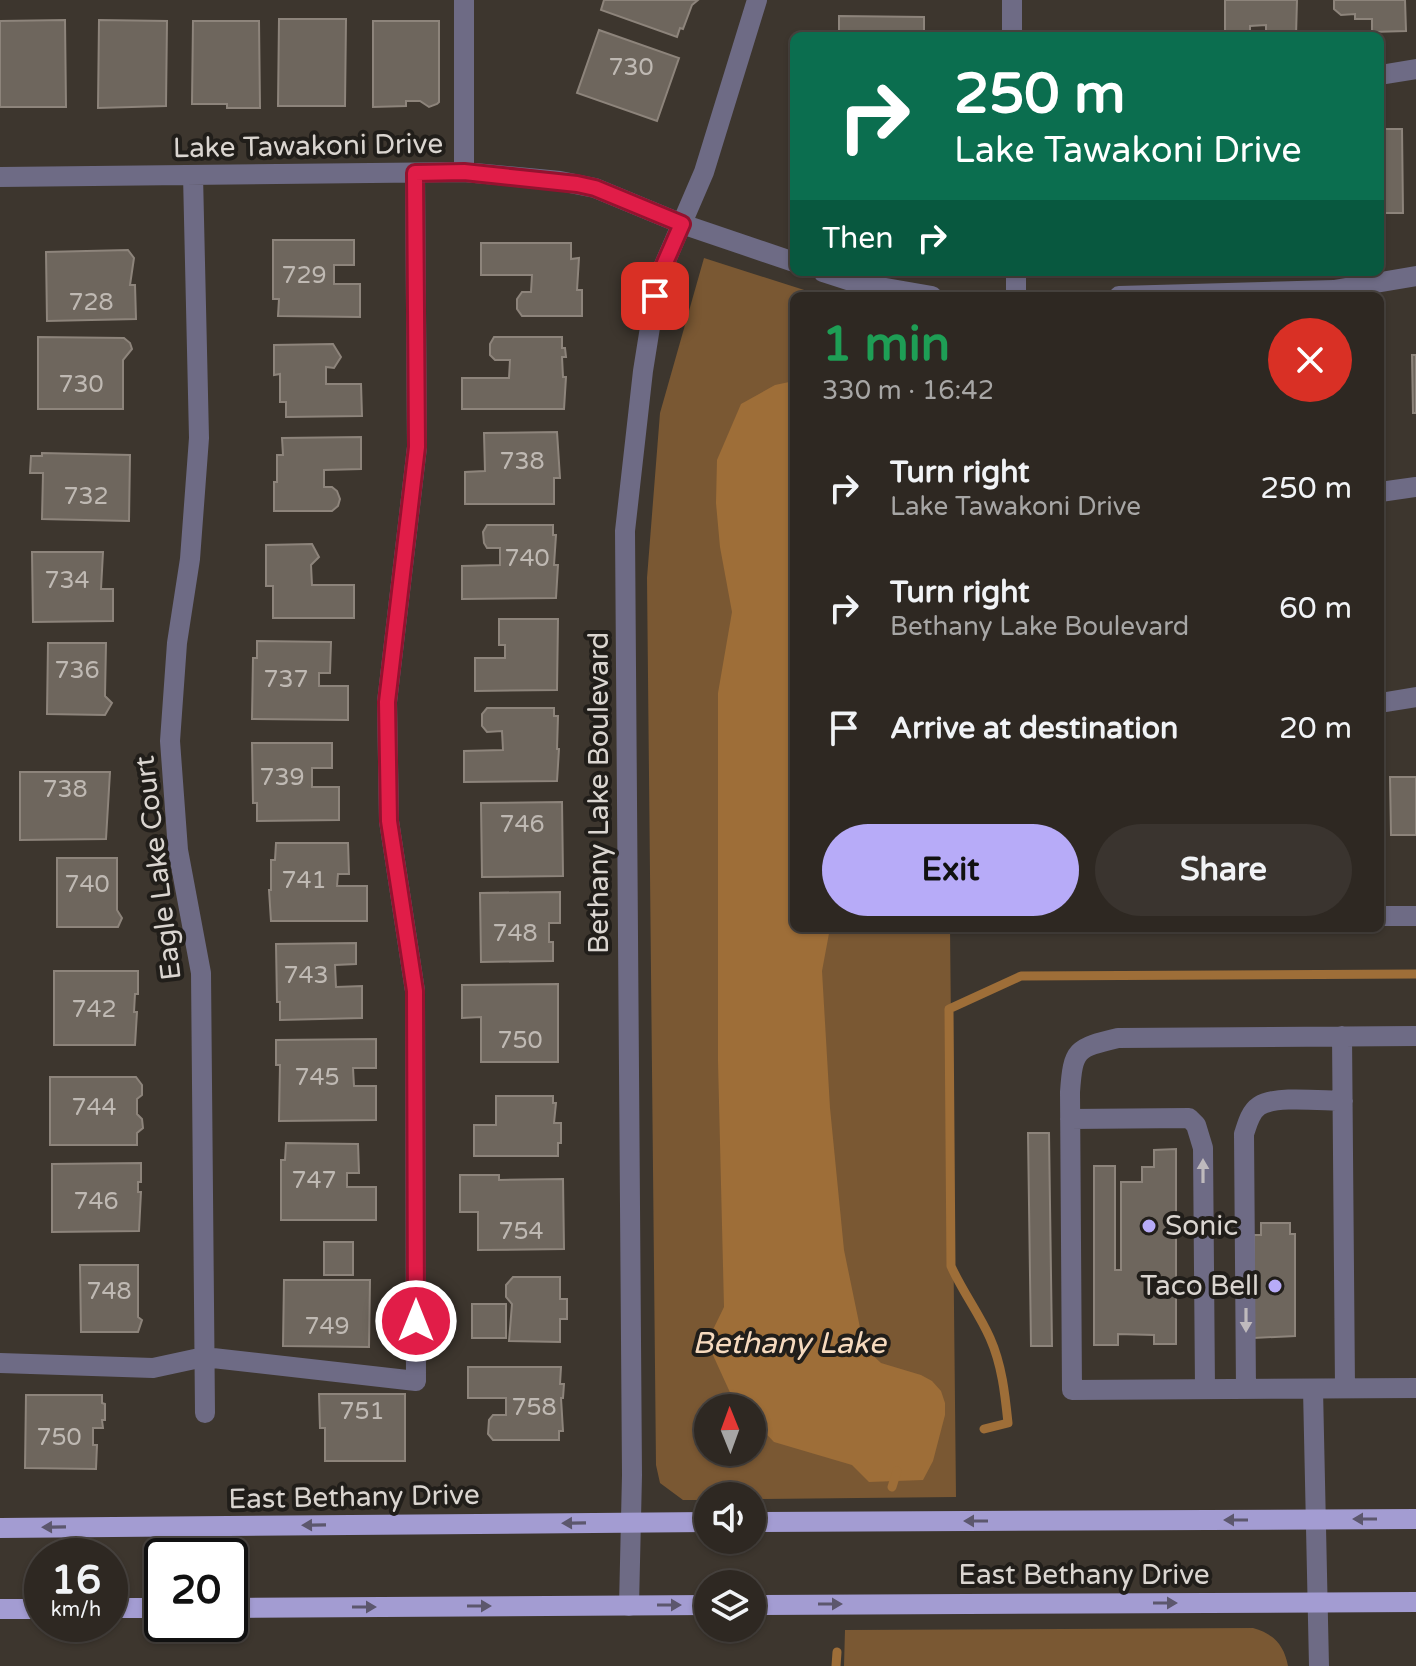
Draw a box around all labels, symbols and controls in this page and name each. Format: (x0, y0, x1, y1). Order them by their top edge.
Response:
house number: 730 (608, 53, 654, 82)
text: 250 m (954, 61, 1125, 128)
icon: right (822, 64, 926, 168)
street label: Lake Tawakoni Drive (173, 127, 443, 165)
text: Lake Tawakoni Drive (954, 129, 1302, 172)
icon: right (910, 216, 954, 260)
text: Then (822, 220, 894, 257)
house number: 729 (281, 261, 327, 290)
pin (621, 262, 689, 330)
icon: arrive (633, 274, 677, 318)
house number: 728 (68, 288, 114, 317)
text: 1 min (822, 316, 950, 374)
button: close (1268, 318, 1352, 402)
house number: 730 (58, 370, 104, 399)
text: 330 m · 16:42 (822, 375, 994, 406)
house number: 738 (499, 447, 545, 476)
text: Turn right (890, 454, 1030, 491)
icon: right (822, 466, 866, 510)
text: 250 m (1260, 470, 1352, 507)
house number: 732 (63, 482, 109, 511)
text: Lake Tawakoni Drive (890, 491, 1141, 522)
house number: 740 (504, 544, 550, 573)
house number: 734 (44, 566, 90, 595)
text: Turn right (890, 574, 1030, 611)
icon: right (822, 586, 866, 630)
text: 60 m (1279, 590, 1352, 627)
text: Bethany Lake Boulevard (890, 611, 1189, 642)
street label: Bethany Lake Boulevard (582, 632, 616, 954)
house number: 736 (54, 656, 100, 685)
house number: 737 (263, 665, 309, 694)
icon: arrive (822, 706, 866, 750)
text: Arrive at destination (890, 710, 1178, 747)
text: 20 m (1279, 710, 1352, 747)
street label: Eagle Lake Court (127, 754, 189, 982)
house number: 739 (259, 763, 305, 792)
house number: 738 (42, 775, 88, 804)
house number: 746 (499, 810, 545, 839)
button: Exit (822, 824, 1079, 916)
button: Share (1095, 824, 1352, 916)
house number: 741 (281, 866, 327, 895)
house number: 740 (64, 870, 110, 899)
house number: 748 (492, 919, 538, 948)
house number: 743 (283, 961, 329, 990)
house number: 742 (71, 995, 117, 1024)
house number: 750 (497, 1026, 543, 1055)
house number: 745 (294, 1063, 340, 1092)
house number: 744 (71, 1093, 117, 1122)
one-way arrow (1197, 1158, 1209, 1183)
house number: 747 (291, 1166, 337, 1195)
house number: 746 (73, 1187, 119, 1216)
place label: Sonic (1165, 1209, 1238, 1243)
house number: 754 (498, 1217, 544, 1246)
marker: Sonic (1140, 1217, 1158, 1235)
place label: Taco Bell (1140, 1269, 1259, 1303)
house number: 748 (86, 1277, 132, 1306)
marker: Taco Bell (1266, 1277, 1284, 1295)
position arrow (374, 1279, 458, 1363)
one-way arrow (1240, 1308, 1252, 1333)
house number: 749 (304, 1312, 350, 1341)
water label: Bethany Lake (692, 1325, 888, 1362)
house number: 758 (511, 1393, 557, 1422)
north arrow (694, 1394, 766, 1466)
map controls (694, 1394, 766, 1642)
house number: 751 (339, 1397, 385, 1426)
house number: 750 (36, 1423, 82, 1452)
street label: East Bethany Drive (228, 1478, 480, 1516)
button: sound (694, 1482, 766, 1554)
one-way arrow (1352, 1513, 1377, 1525)
one-way arrow (1223, 1514, 1248, 1526)
one-way arrow (963, 1515, 988, 1527)
one-way arrow (561, 1517, 586, 1529)
one-way arrow (301, 1519, 326, 1531)
one-way arrow (41, 1521, 66, 1534)
speed limit sign: 20 (144, 1538, 248, 1642)
text: 16 (51, 1556, 101, 1604)
street label: East Bethany Drive (958, 1558, 1210, 1592)
button: layers (694, 1570, 766, 1642)
one-way arrow (1153, 1596, 1178, 1609)
text: km/h (51, 1598, 101, 1622)
one-way arrow (818, 1598, 843, 1611)
one-way arrow (657, 1599, 682, 1611)
one-way arrow (467, 1600, 492, 1612)
one-way arrow (352, 1601, 377, 1613)

